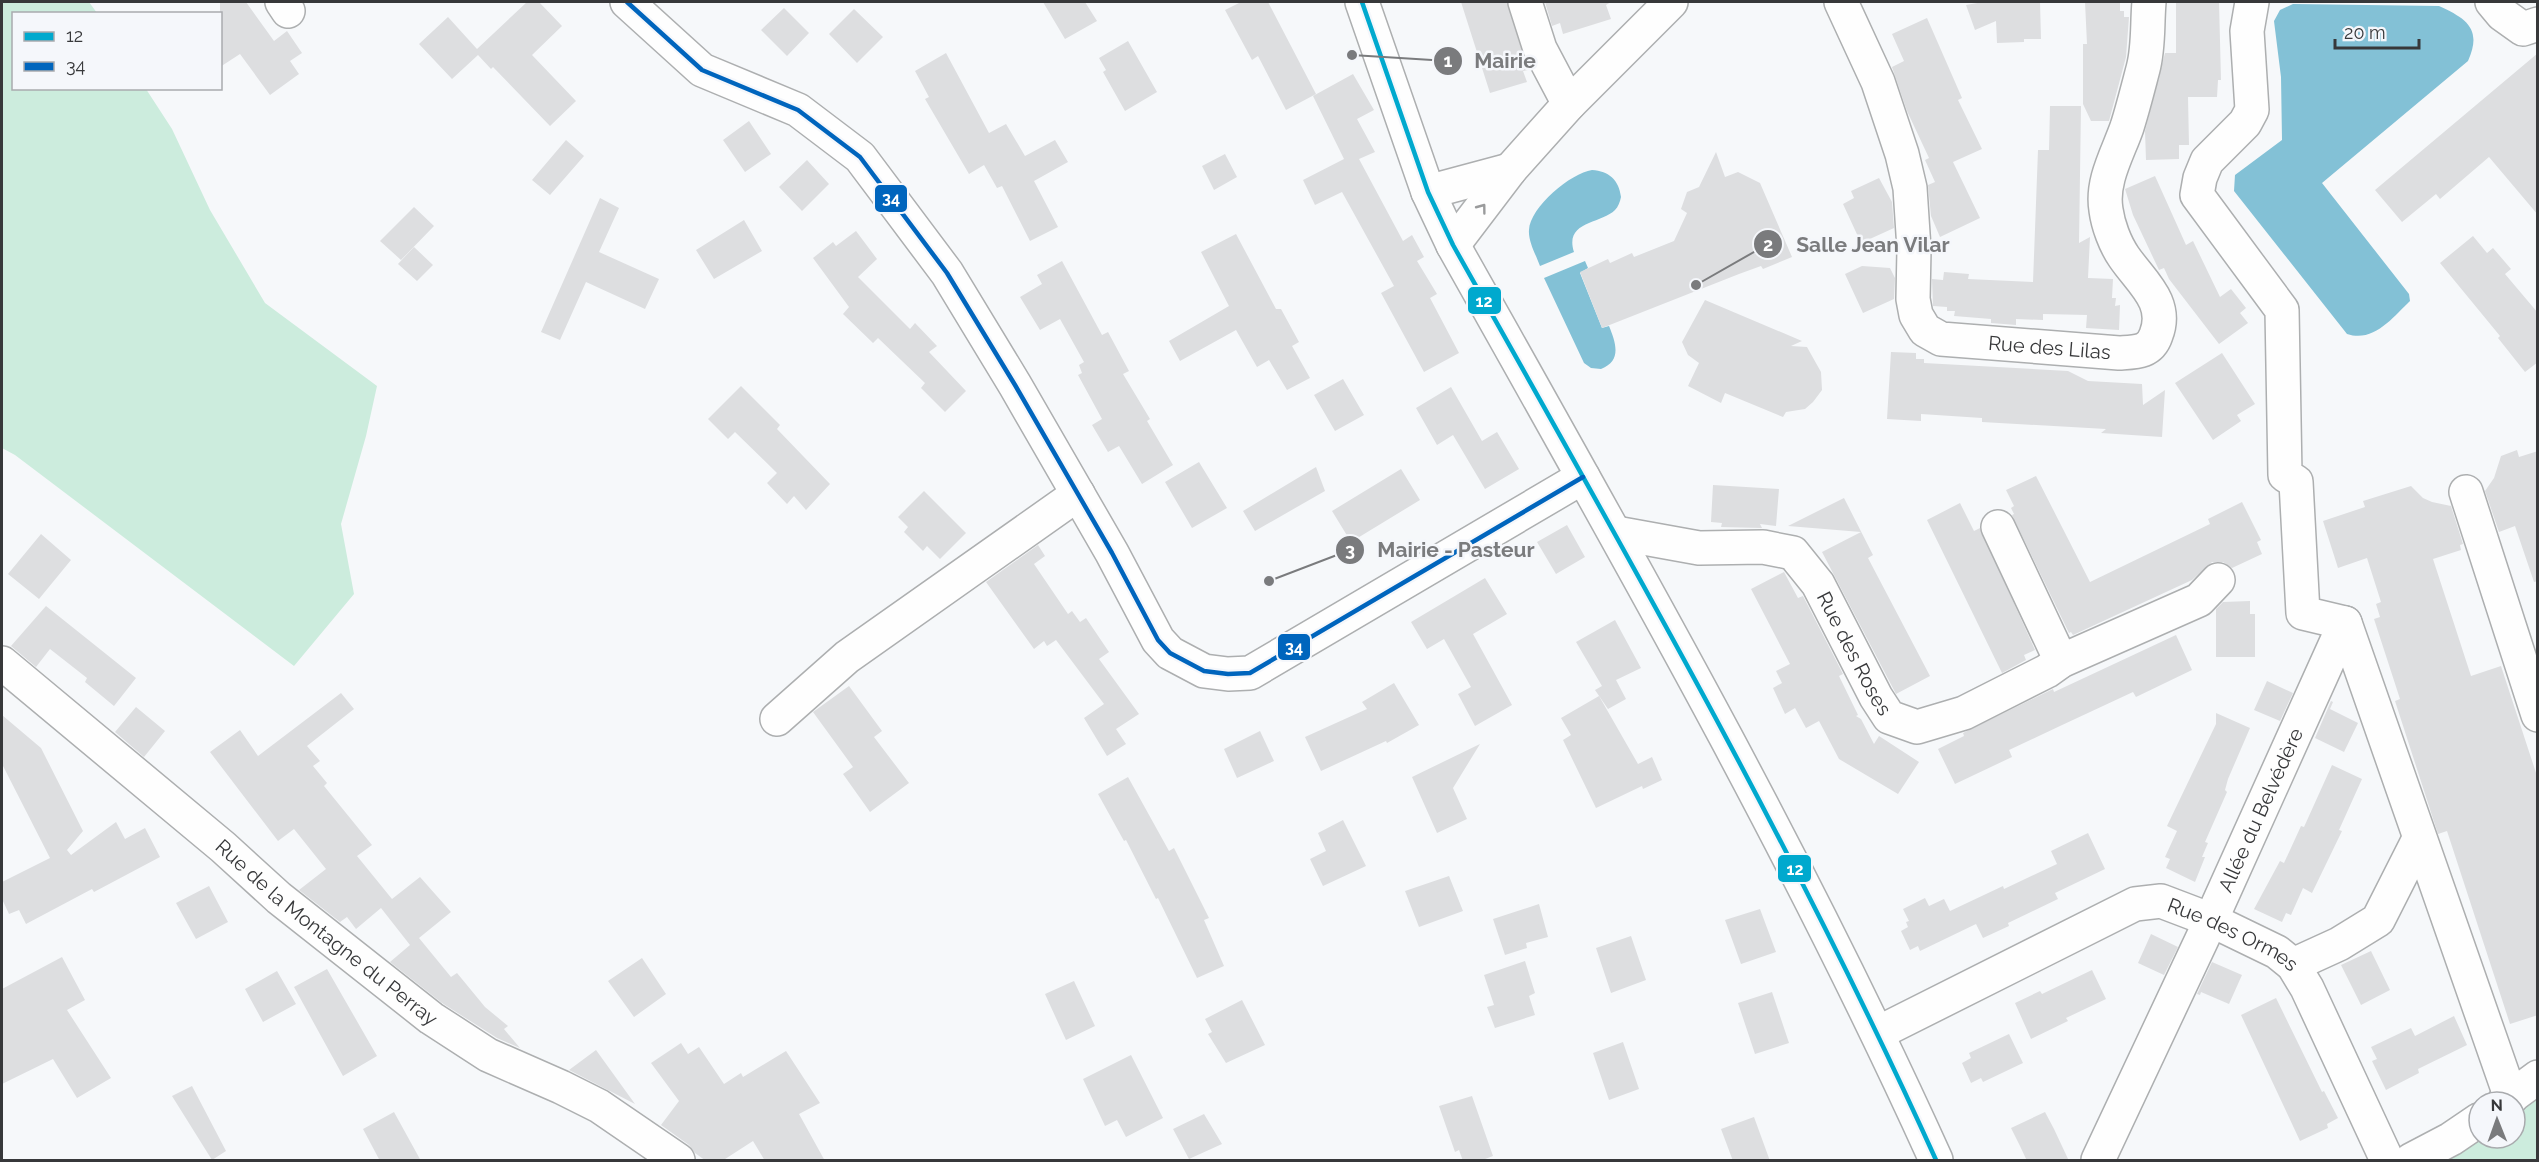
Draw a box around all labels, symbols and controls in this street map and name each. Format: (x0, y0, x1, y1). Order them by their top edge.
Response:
legend (12, 12, 222, 90)
scale bar (2335, 12, 2419, 50)
text: 20 m (2344, 22, 2386, 43)
text: 12 (66, 25, 83, 46)
callout: Mairie (1433, 41, 1548, 80)
text: Mairie (1474, 48, 1536, 73)
text: 1 (1444, 50, 1453, 71)
text: 34 (66, 55, 86, 76)
line badge: 34 (874, 184, 908, 213)
text: 34 (882, 189, 900, 208)
one-way arrow (1474, 203, 1485, 214)
callout: Salle Jean Vilar (1753, 225, 1962, 264)
text: Salle Jean Vilar (1796, 232, 1950, 257)
text: 2 (1763, 234, 1773, 255)
line badge: 12 (1467, 286, 1502, 315)
text: 12 (1476, 292, 1492, 311)
street label: Rue des Lilas (1987, 331, 2112, 364)
callout: Mairie - Pasteur (1335, 530, 1546, 569)
text: Mairie - Pasteur (1377, 537, 1535, 562)
text: 3 (1345, 539, 1355, 560)
street label: Rue des Roses (1812, 587, 1897, 720)
line badge: 34 (1277, 633, 1311, 661)
text: 34 (1285, 638, 1303, 657)
street label: Allée du Belvédère (2213, 724, 2308, 896)
street label: Rue de la Montagne du Perray (211, 834, 443, 1031)
line badge: 12 (1777, 854, 1812, 883)
text: 12 (1787, 860, 1803, 879)
street label: Rue des Ormes (2164, 893, 2303, 976)
north arrow (2467, 1090, 2527, 1150)
text: N (2490, 1096, 2503, 1115)

